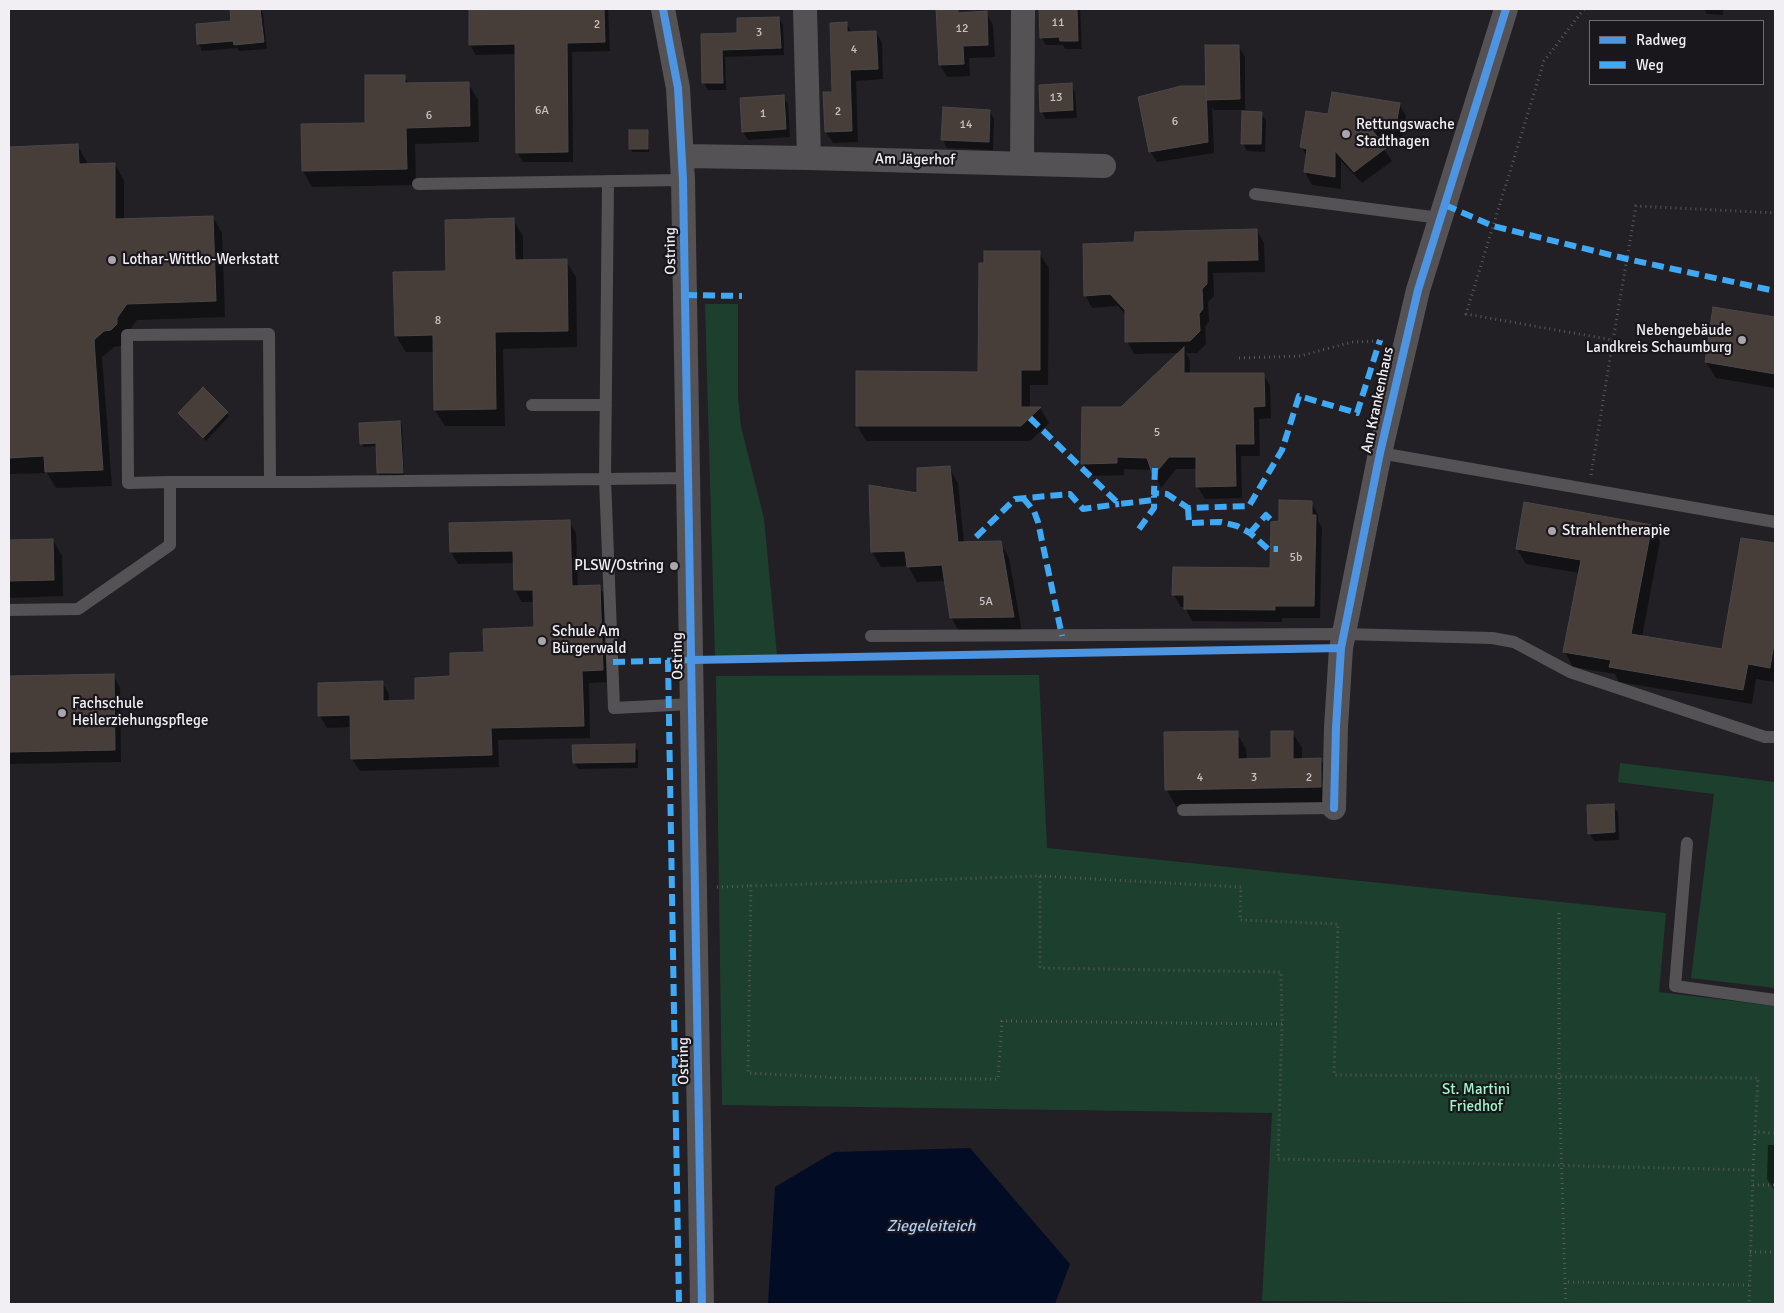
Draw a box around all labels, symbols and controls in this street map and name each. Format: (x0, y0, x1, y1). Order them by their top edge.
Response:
house number: 11 (1052, 16, 1064, 30)
house number: 2 (594, 18, 600, 32)
legend (1589, 20, 1764, 85)
house number: 12 (956, 22, 968, 36)
house number: 3 (756, 26, 762, 40)
text: Radweg (1636, 31, 1686, 49)
house number: 4 (851, 43, 857, 57)
text: Weg (1636, 56, 1664, 74)
house number: 13 (1050, 91, 1062, 105)
house number: 6A (535, 104, 549, 118)
house number: 2 (835, 105, 841, 119)
house number: 1 (760, 107, 766, 121)
house number: 6 (426, 109, 432, 123)
house number: 6 (1172, 115, 1178, 129)
place label: Rettungswache Stadthagen (1356, 116, 1455, 151)
house number: 14 (960, 118, 972, 132)
marker: Rettungswache Stadthagen (1340, 128, 1352, 140)
street label: Am Jägerhof (875, 150, 955, 170)
street label: Ostring (662, 227, 680, 275)
place label: Lothar-Wittko-Werkstatt (122, 251, 279, 269)
marker: Lothar-Wittko-Werkstatt (106, 254, 118, 266)
house number: 8 (435, 314, 441, 328)
place label: Nebengebäude Landkreis Schaumburg (1586, 322, 1732, 357)
marker: Nebengebäude Landkreis Schaumburg (1736, 334, 1748, 346)
street label: Am Krankenhaus (1358, 345, 1398, 455)
house number: 5 (1154, 426, 1160, 440)
place label: Strahlentherapie (1562, 522, 1670, 540)
marker: Strahlentherapie (1546, 525, 1558, 537)
house number: 5b (1290, 551, 1302, 565)
place label: PLSW/Ostring (574, 557, 664, 575)
marker: PLSW/Ostring (668, 560, 680, 572)
house number: 5A (979, 595, 993, 609)
place label: Schule Am Bürgerwald (552, 623, 626, 658)
street label: Ostring (669, 632, 687, 680)
marker: Schule Am Bürgerwald (536, 635, 548, 647)
place label: Fachschule Heilerziehungspflege (72, 695, 208, 730)
marker: Fachschule Heilerziehungspflege (56, 707, 68, 719)
house number: 4 (1197, 771, 1203, 785)
house number: 3 (1251, 771, 1257, 785)
house number: 2 (1306, 771, 1312, 785)
street label: Ostring (675, 1037, 693, 1085)
park label: St. Martini Friedhof (1442, 1081, 1510, 1116)
water label: Ziegeleiteich (887, 1217, 975, 1237)

